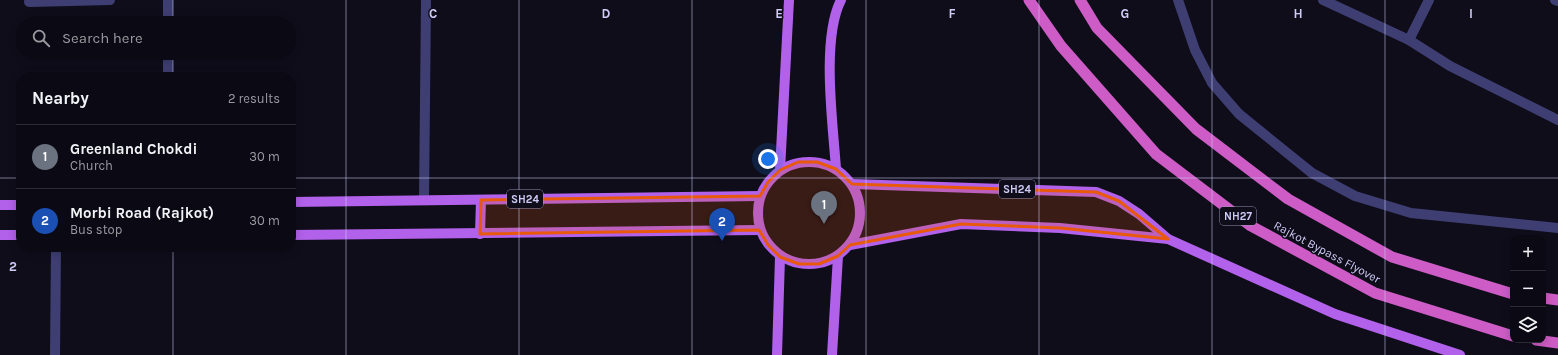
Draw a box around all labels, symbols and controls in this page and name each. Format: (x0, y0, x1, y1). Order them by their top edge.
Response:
text: C (429, 6, 437, 21)
text: D (602, 6, 611, 21)
text: E (775, 6, 783, 21)
text: F (948, 6, 956, 21)
text: G (1121, 6, 1129, 21)
text: H (1293, 6, 1303, 21)
text: I (1469, 6, 1473, 21)
search box (16, 16, 296, 60)
icon: search (30, 27, 52, 49)
text: Search here (62, 29, 143, 47)
text: Nearby (32, 88, 89, 108)
text: 2 results (228, 91, 280, 106)
text: Greenland Chokdi (70, 140, 197, 158)
text: 1 (43, 149, 47, 164)
text: 30 m (249, 149, 280, 164)
your location (758, 149, 778, 169)
text: Church (70, 158, 113, 173)
road number: SH24 (999, 180, 1035, 198)
road number: SH24 (507, 190, 543, 208)
pin: 1 (811, 191, 837, 224)
text: Morbi Road (Rajkot) (70, 204, 214, 222)
road number: NH27 (1220, 207, 1256, 225)
pin: 2 (709, 208, 735, 241)
text: 2 (41, 213, 49, 228)
text: 30 m (249, 213, 280, 228)
street label: Rajkot Bypass Flyover (1271, 218, 1383, 286)
text: Bus stop (70, 222, 122, 237)
map controls (1510, 235, 1546, 343)
button: + (1510, 235, 1546, 271)
text: 2 (9, 259, 17, 274)
button: − (1510, 271, 1546, 307)
button: layers (1510, 307, 1546, 343)

